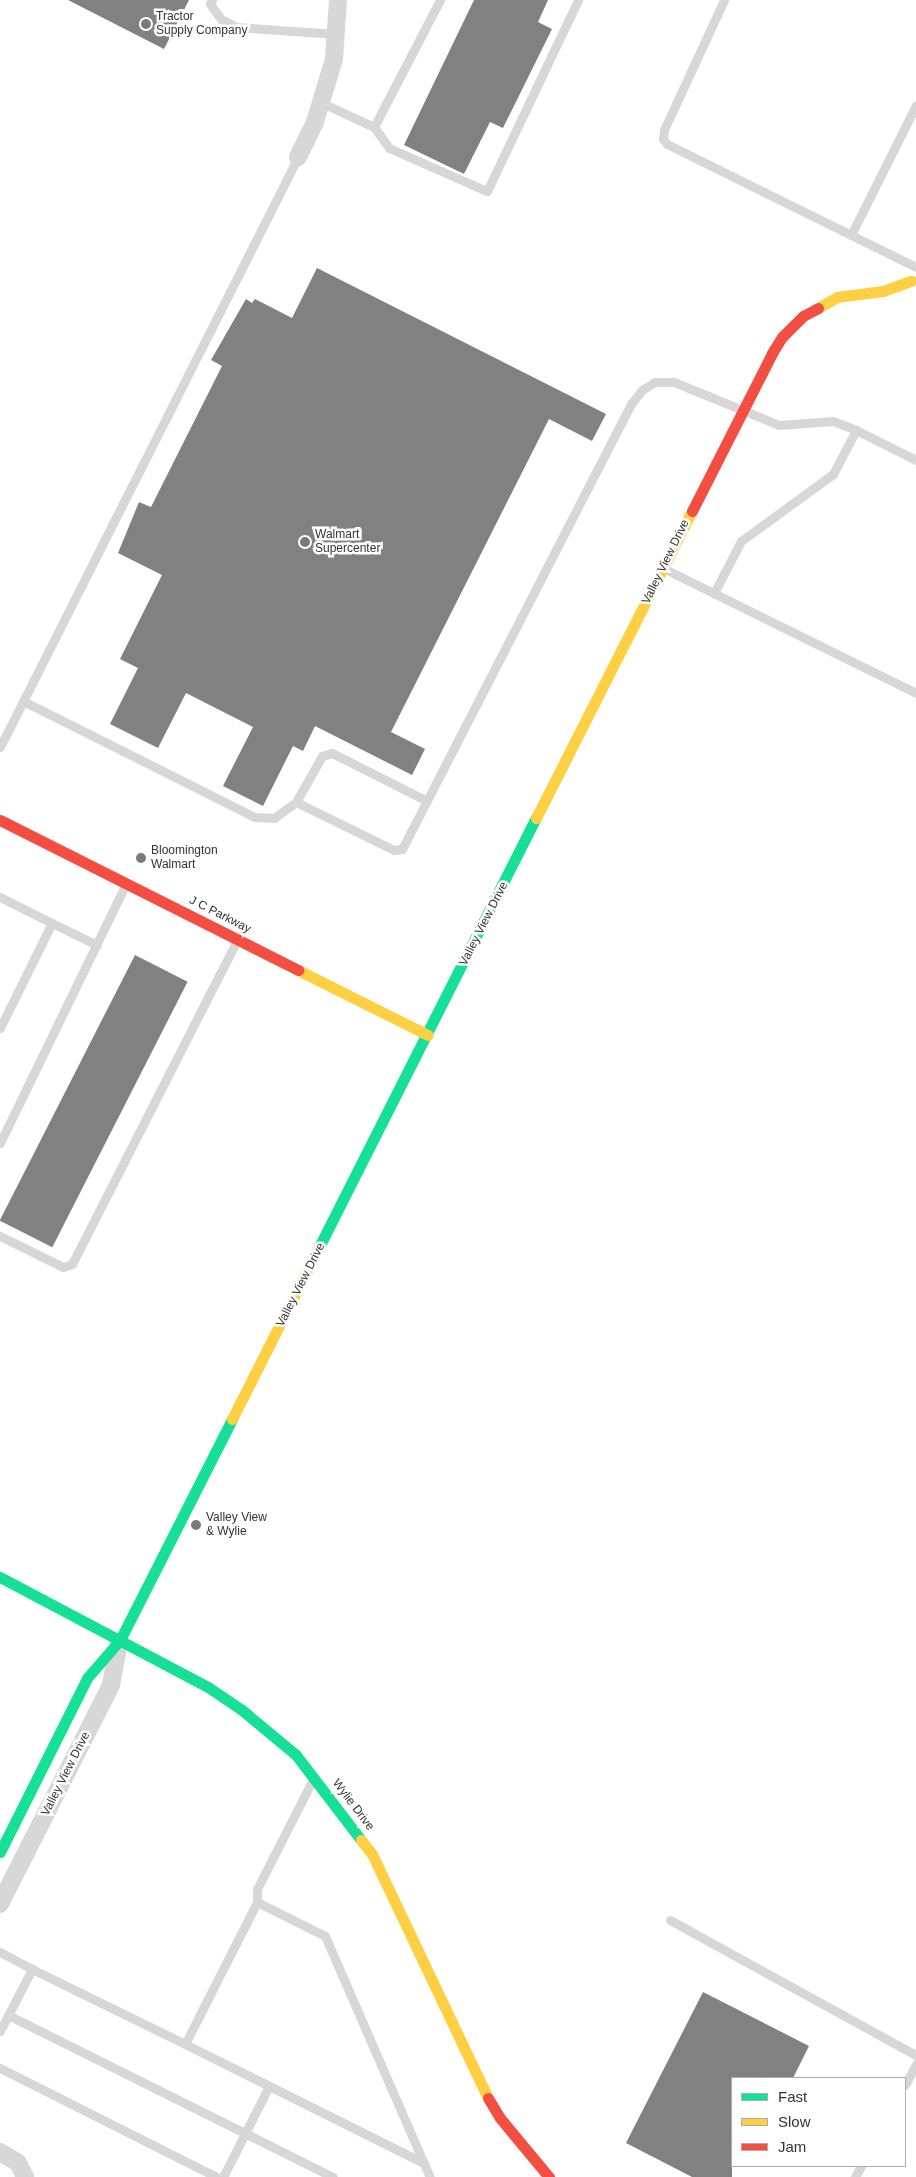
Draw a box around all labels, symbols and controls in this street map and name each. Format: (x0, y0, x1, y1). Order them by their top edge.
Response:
place label: Tractor Supply Company (156, 10, 247, 38)
marker: Tractor Supply Company (140, 18, 152, 30)
street label: Valley View Drive (639, 517, 693, 607)
place label: Walmart Supercenter (315, 528, 380, 556)
marker: Walmart Supercenter (299, 536, 311, 548)
place label: Bloomington Walmart (151, 844, 218, 872)
marker: Bloomington Walmart (135, 852, 147, 864)
street label: Valley View Drive (457, 880, 511, 968)
street label: J C Parkway (187, 893, 253, 937)
street label: Valley View Drive (274, 1241, 328, 1329)
place label: Valley View & Wylie (206, 1511, 267, 1539)
marker: Valley View & Wylie (190, 1519, 202, 1531)
street label: Valley View Drive (39, 1730, 93, 1818)
street label: Wylie Drive (329, 1776, 377, 1834)
legend (731, 2077, 906, 2167)
text: Fast (778, 2088, 807, 2105)
text: Slow (778, 2113, 811, 2130)
text: Jam (778, 2138, 806, 2155)

